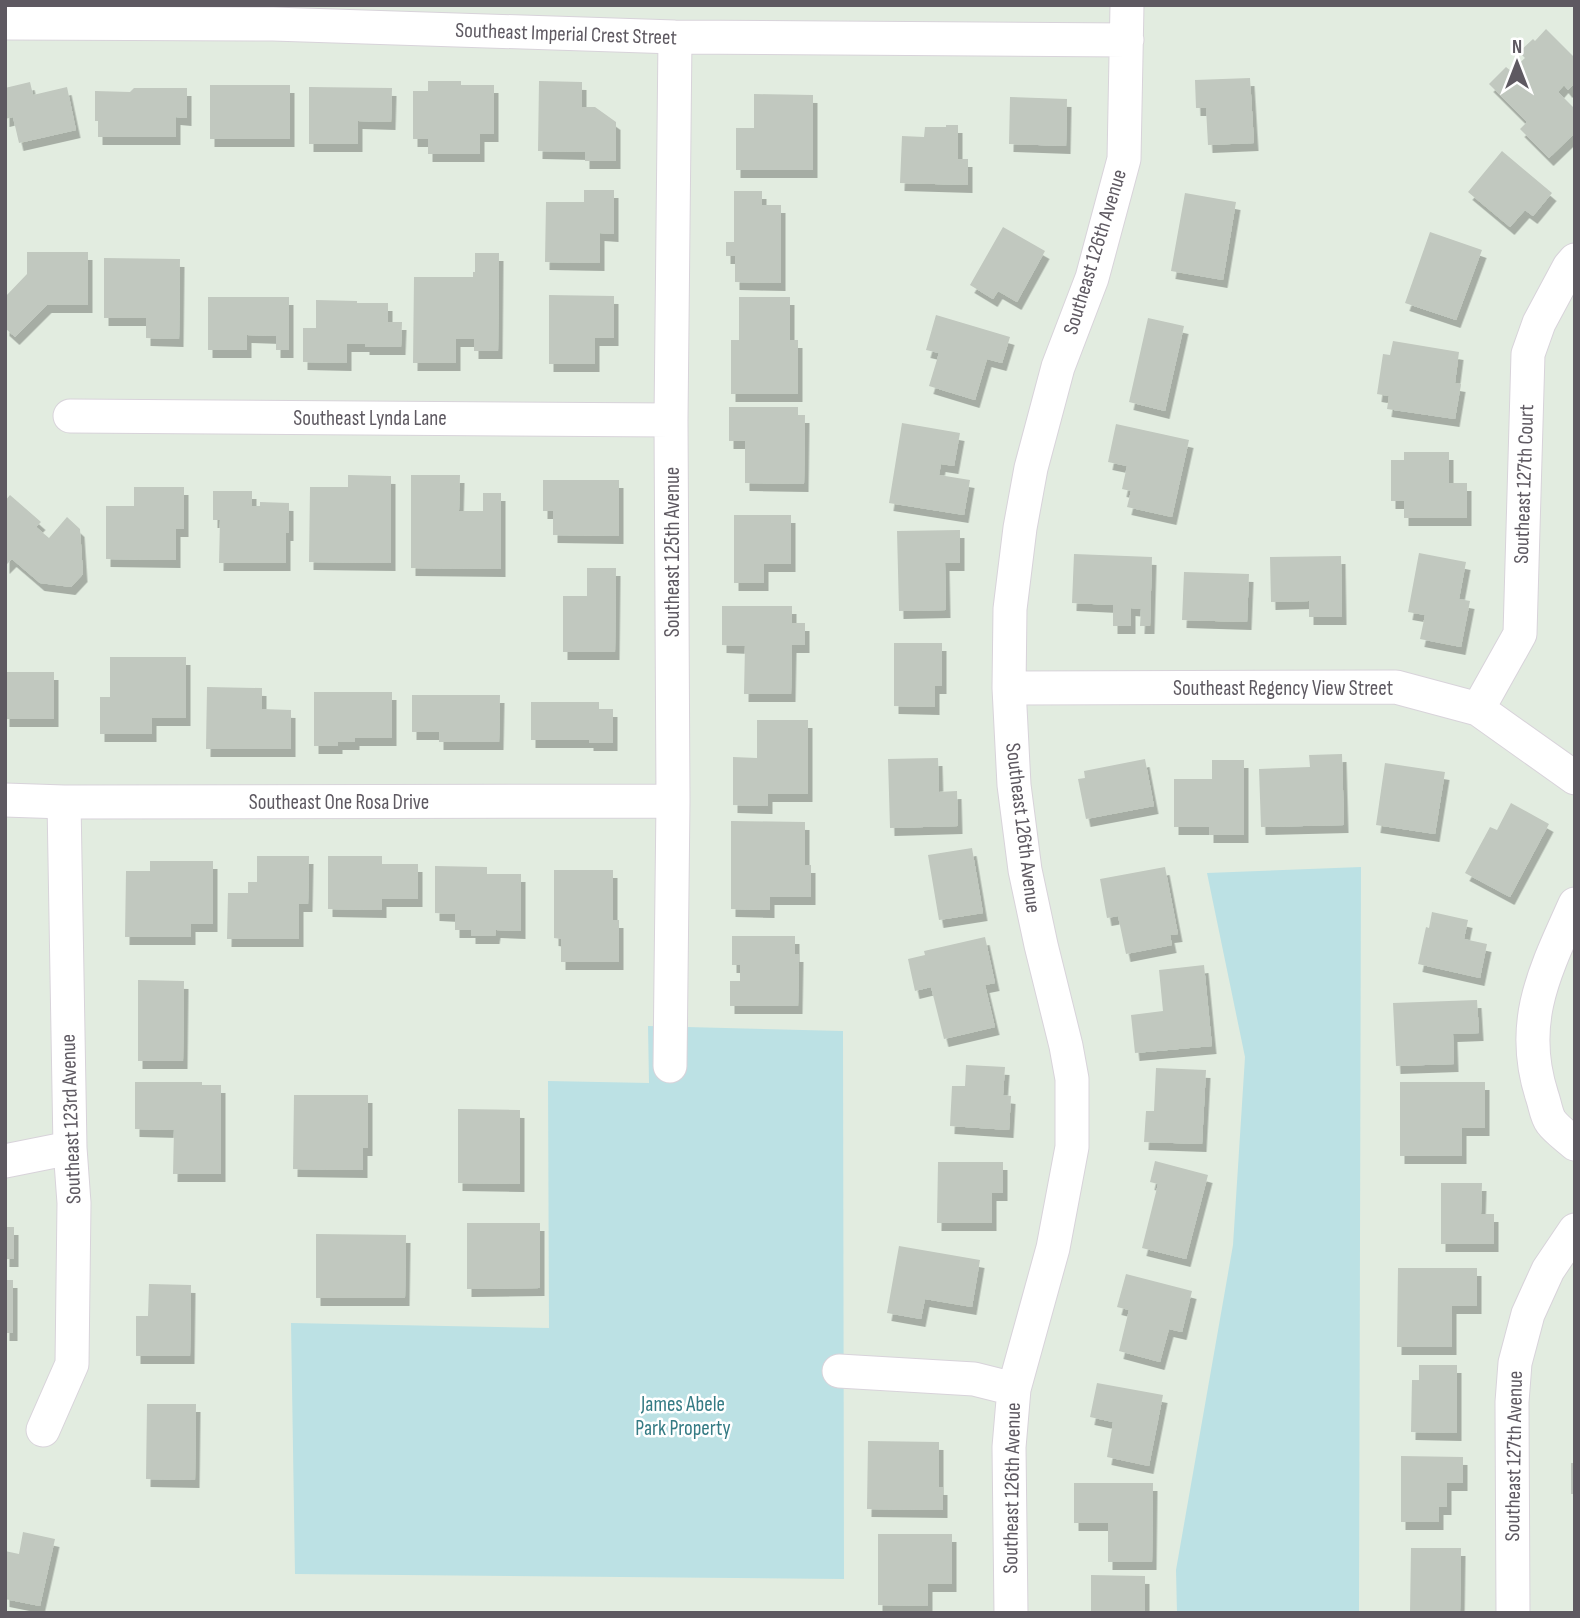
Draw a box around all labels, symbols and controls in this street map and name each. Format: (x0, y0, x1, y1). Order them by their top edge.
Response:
street label: Southeast Imperial Crest Street (455, 18, 677, 50)
north arrow (1482, 28, 1552, 98)
text: N (1512, 36, 1522, 59)
street label: Southeast 126th Avenue (1058, 166, 1132, 338)
street label: Southeast 127th Court (1509, 404, 1539, 564)
street label: Southeast Lynda Lane (293, 406, 447, 431)
street label: Southeast 125th Avenue (660, 467, 685, 637)
street label: Southeast Regency View Street (1173, 676, 1393, 701)
street label: Southeast 126th Avenue (1000, 742, 1046, 914)
street label: Southeast One Rosa Drive (249, 790, 429, 815)
street label: Southeast 123rd Avenue (56, 1034, 86, 1204)
street label: Southeast 127th Avenue (1500, 1370, 1528, 1542)
park label: James Abele Park Property (635, 1392, 731, 1441)
street label: Southeast 126th Avenue (998, 1402, 1026, 1574)

